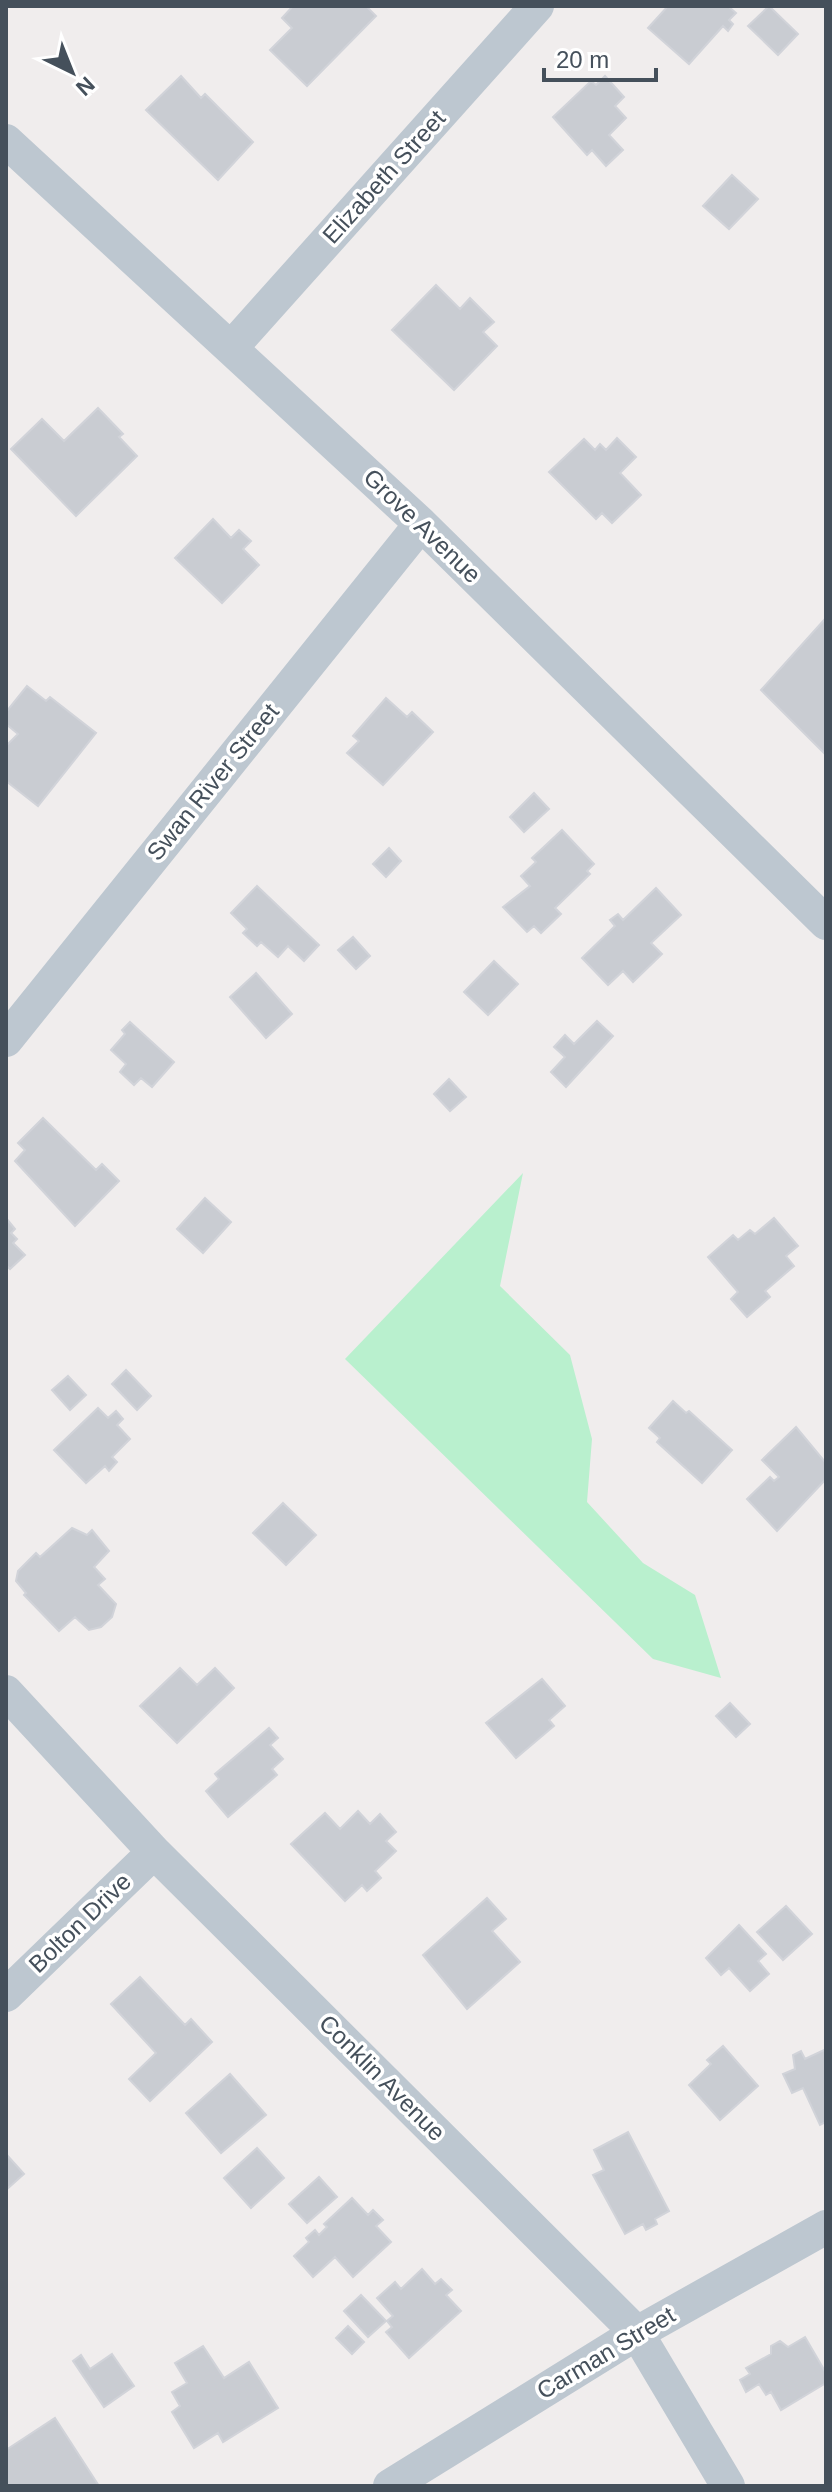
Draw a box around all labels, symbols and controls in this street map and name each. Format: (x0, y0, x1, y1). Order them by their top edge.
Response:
north arrow (32, 32, 112, 112)
scale bar (544, 32, 656, 82)
text: 20 m (556, 46, 609, 73)
text: N (71, 72, 100, 101)
street label: Elizabeth Street (317, 104, 451, 249)
street label: Grove Avenue (358, 463, 486, 588)
street label: Swan River Street (141, 698, 284, 865)
street label: Bolton Drive (23, 1868, 136, 1978)
street label: Conklin Avenue (314, 2009, 451, 2146)
street label: Carman Street (532, 2301, 680, 2404)

